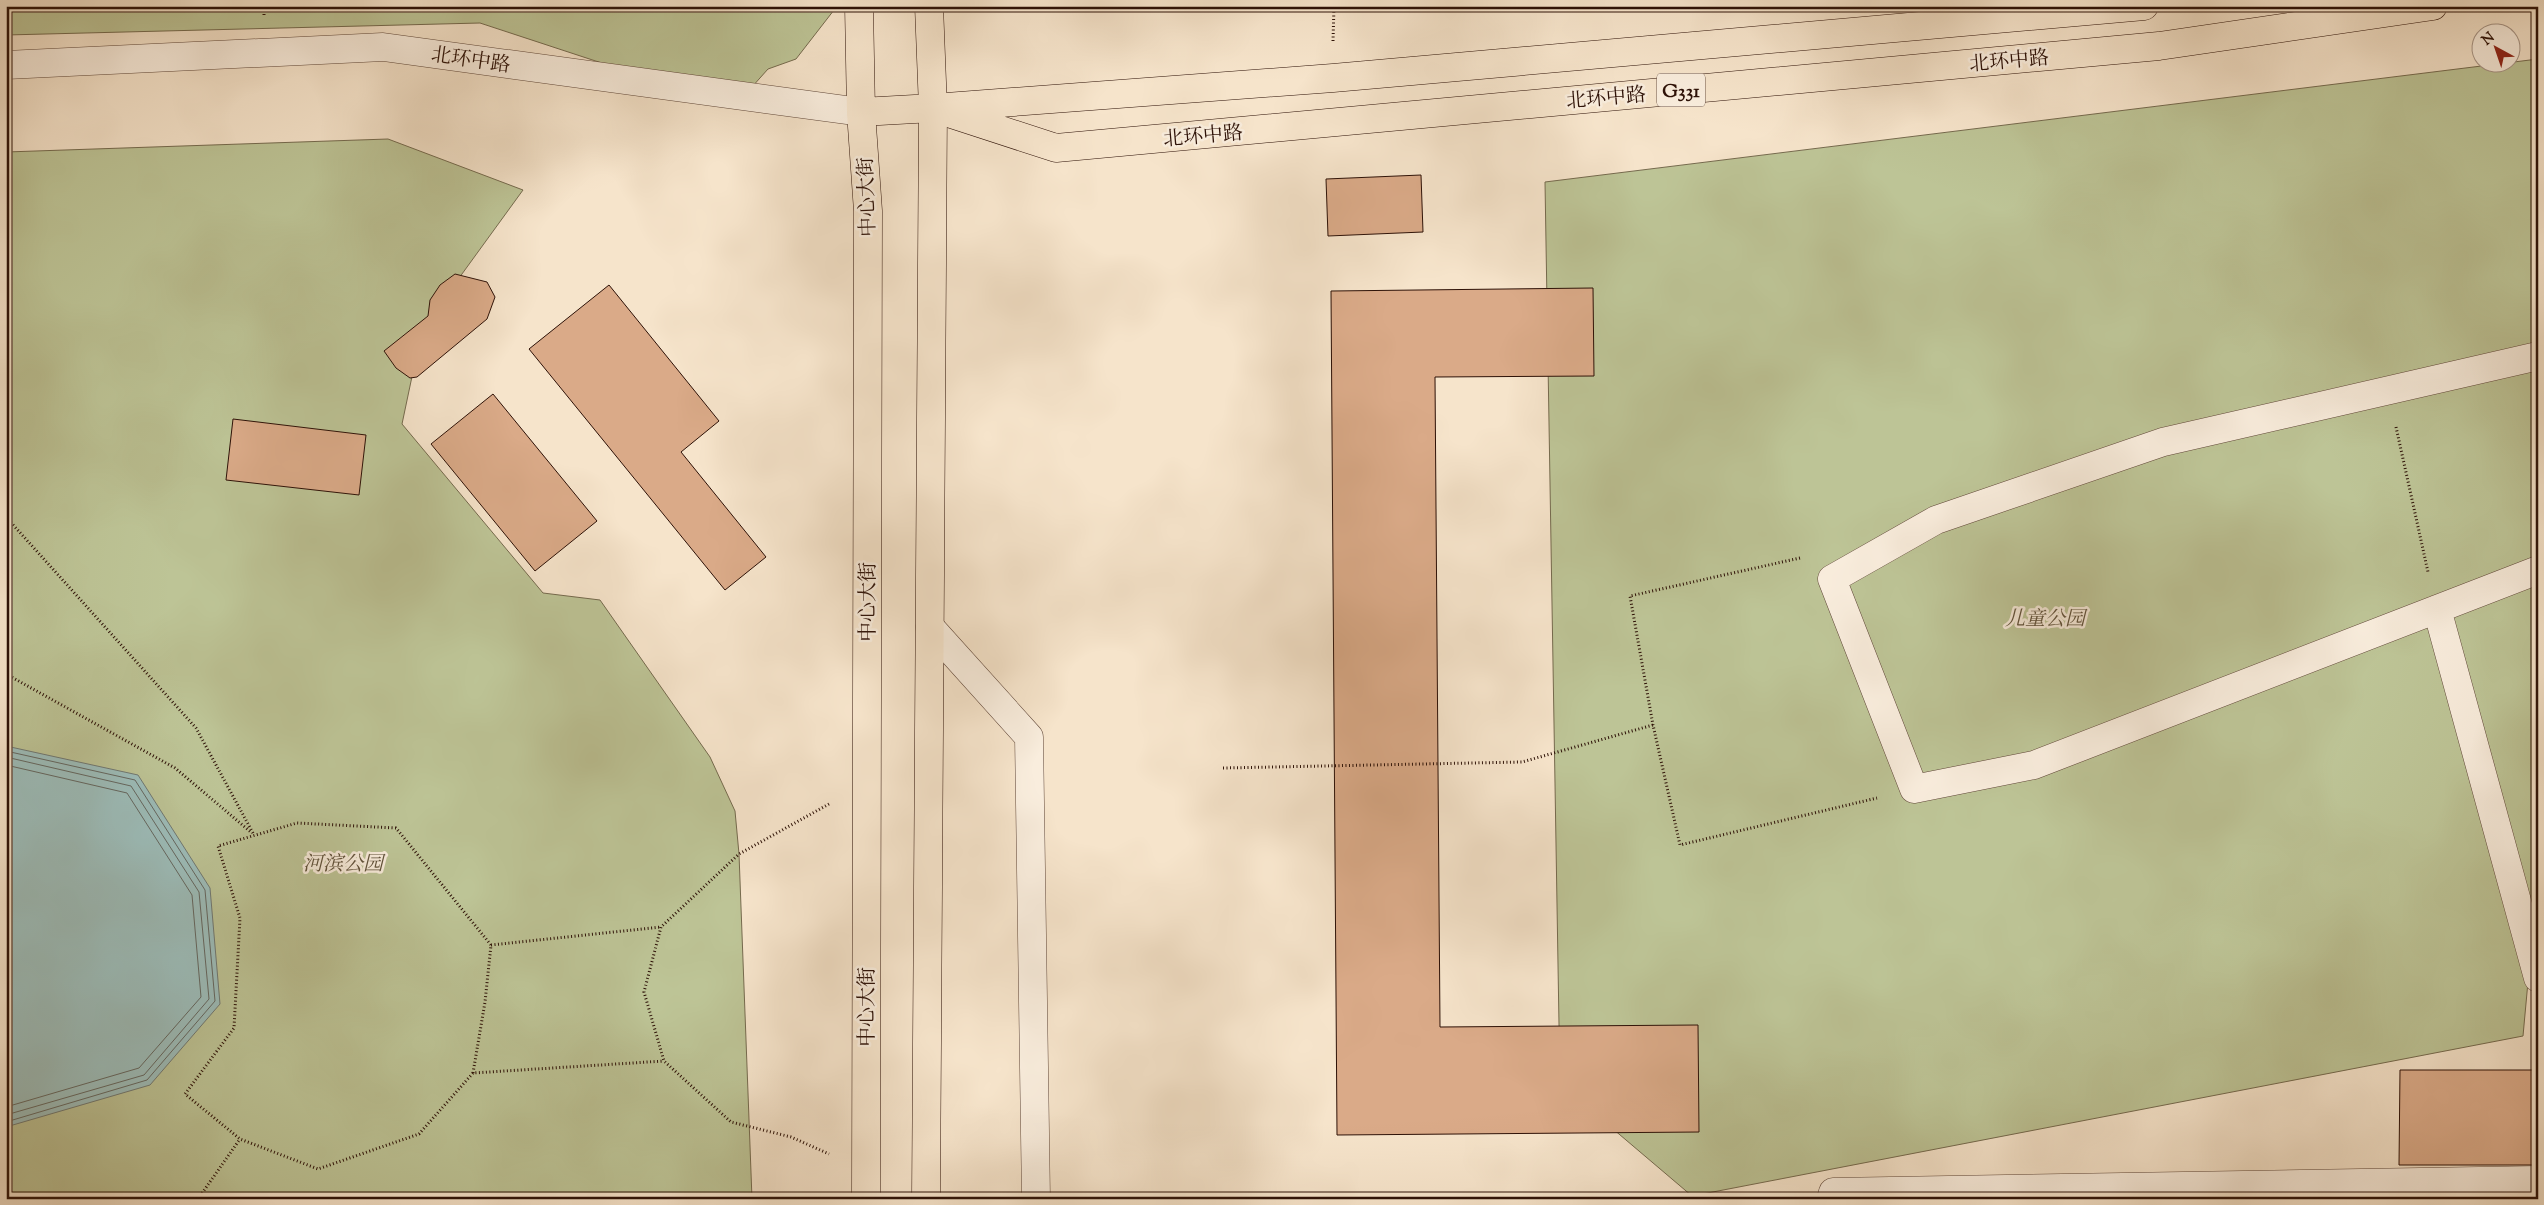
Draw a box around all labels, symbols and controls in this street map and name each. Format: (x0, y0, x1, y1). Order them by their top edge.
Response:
north arrow (2472, 22, 2522, 72)
text: N (2478, 28, 2500, 51)
street label: 北环中路 (429, 42, 512, 81)
street label: 北环中路 (1968, 45, 2050, 80)
road number: G331 (1657, 74, 1705, 106)
street label: 北环中路 (1565, 82, 1647, 117)
street label: 北环中路 (1162, 120, 1244, 155)
street label: 中心大街 (853, 156, 884, 237)
street label: 中心大街 (855, 562, 884, 642)
park label: 儿童公园 (2005, 606, 2088, 635)
park label: 河滨公园 (303, 851, 386, 880)
street label: 中心大街 (854, 967, 883, 1047)

